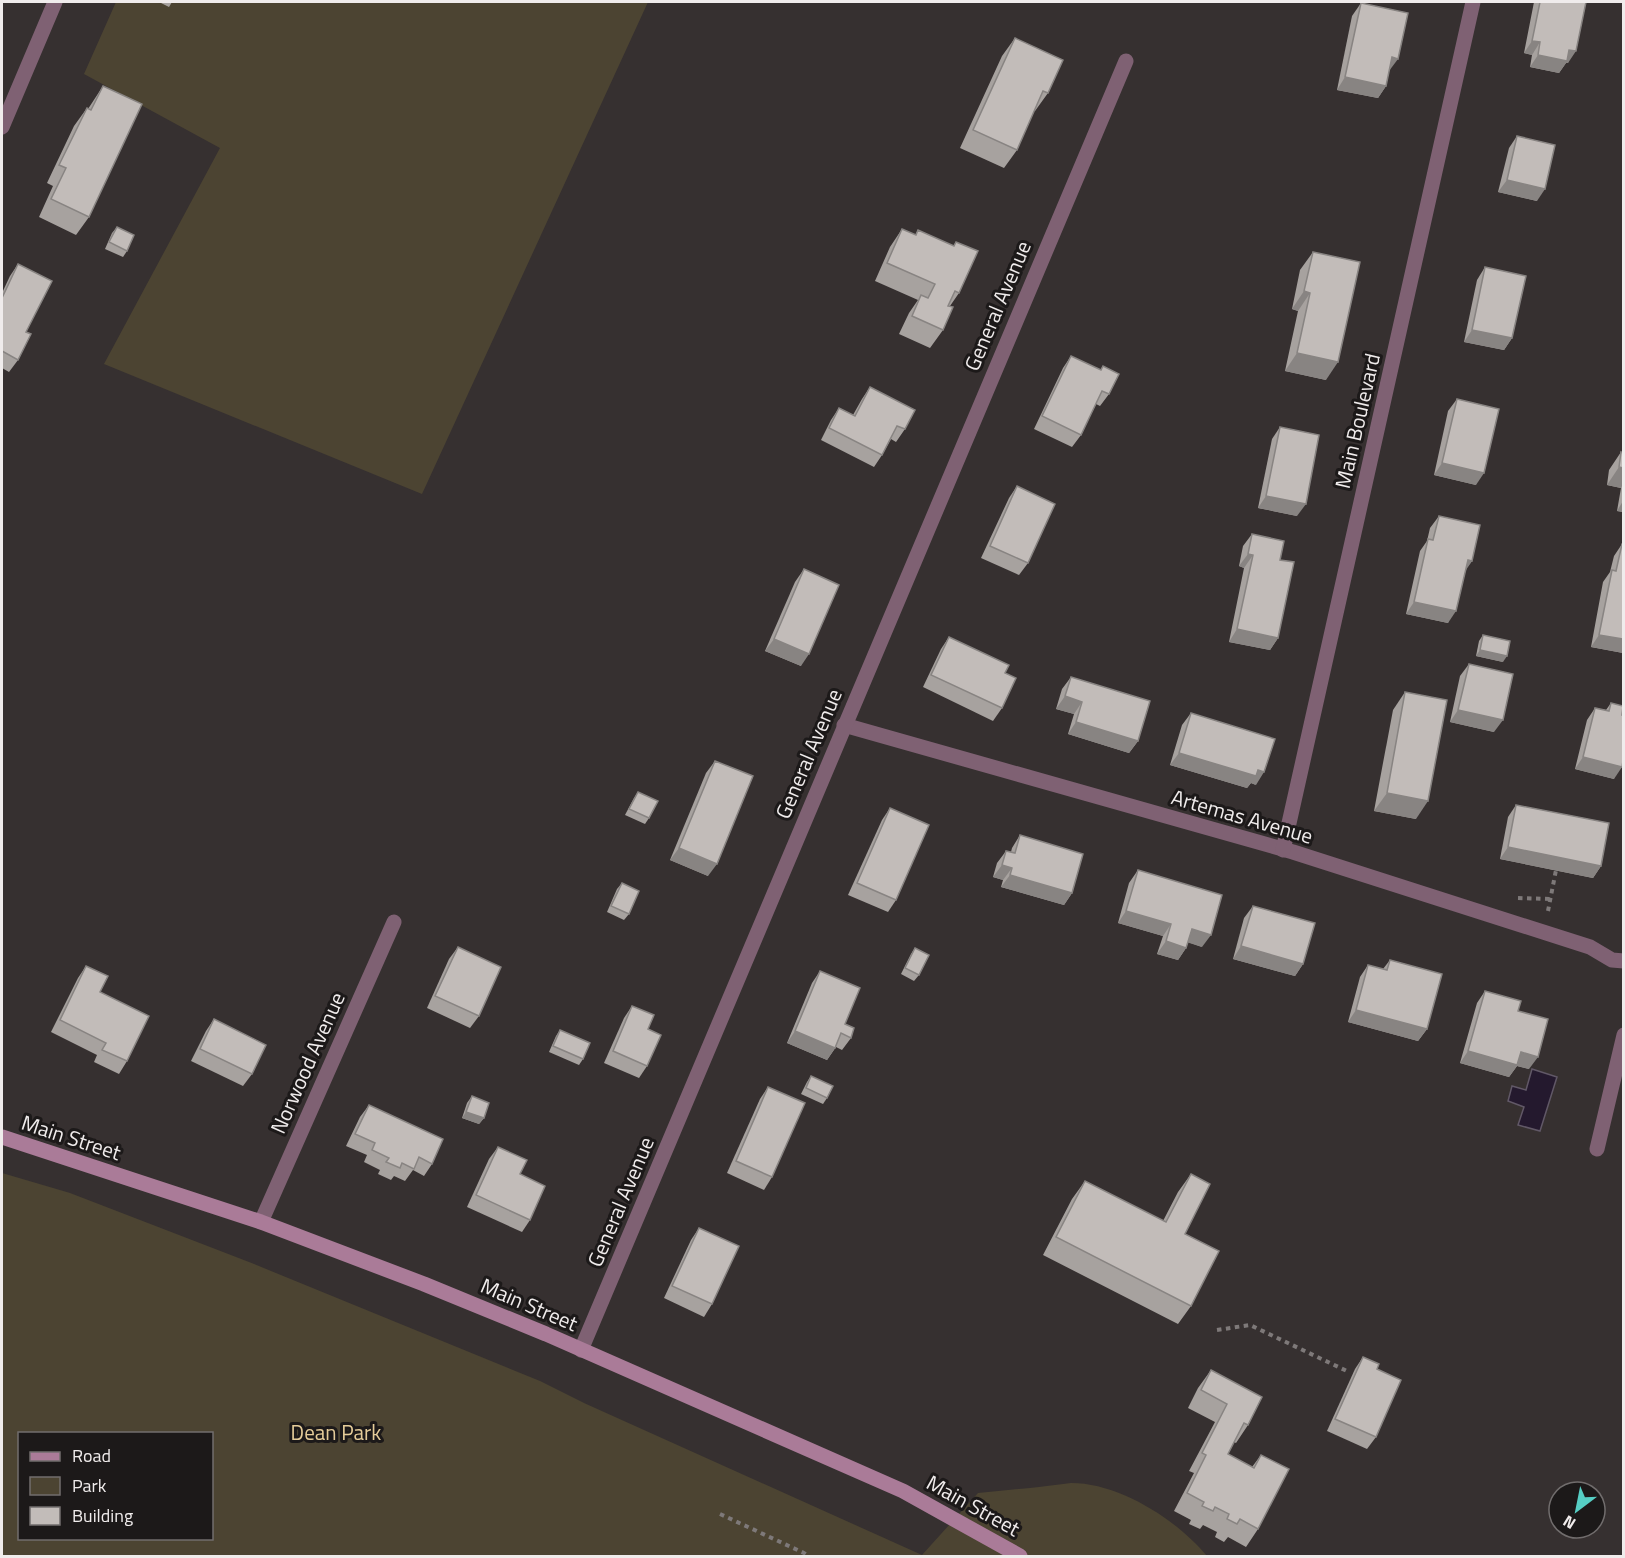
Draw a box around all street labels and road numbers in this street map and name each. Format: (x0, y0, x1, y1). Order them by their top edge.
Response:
street label: General Avenue (955, 236, 1039, 376)
street label: Main Boulevard (1326, 350, 1388, 491)
street label: General Avenue (766, 684, 850, 824)
street label: Artemas Avenue (1168, 781, 1317, 852)
street label: Norwood Avenue (262, 987, 353, 1139)
street label: Main Street (17, 1106, 126, 1168)
street label: General Avenue (578, 1132, 662, 1272)
street label: Main Street (476, 1269, 584, 1339)
street label: Main Street (921, 1466, 1027, 1544)

